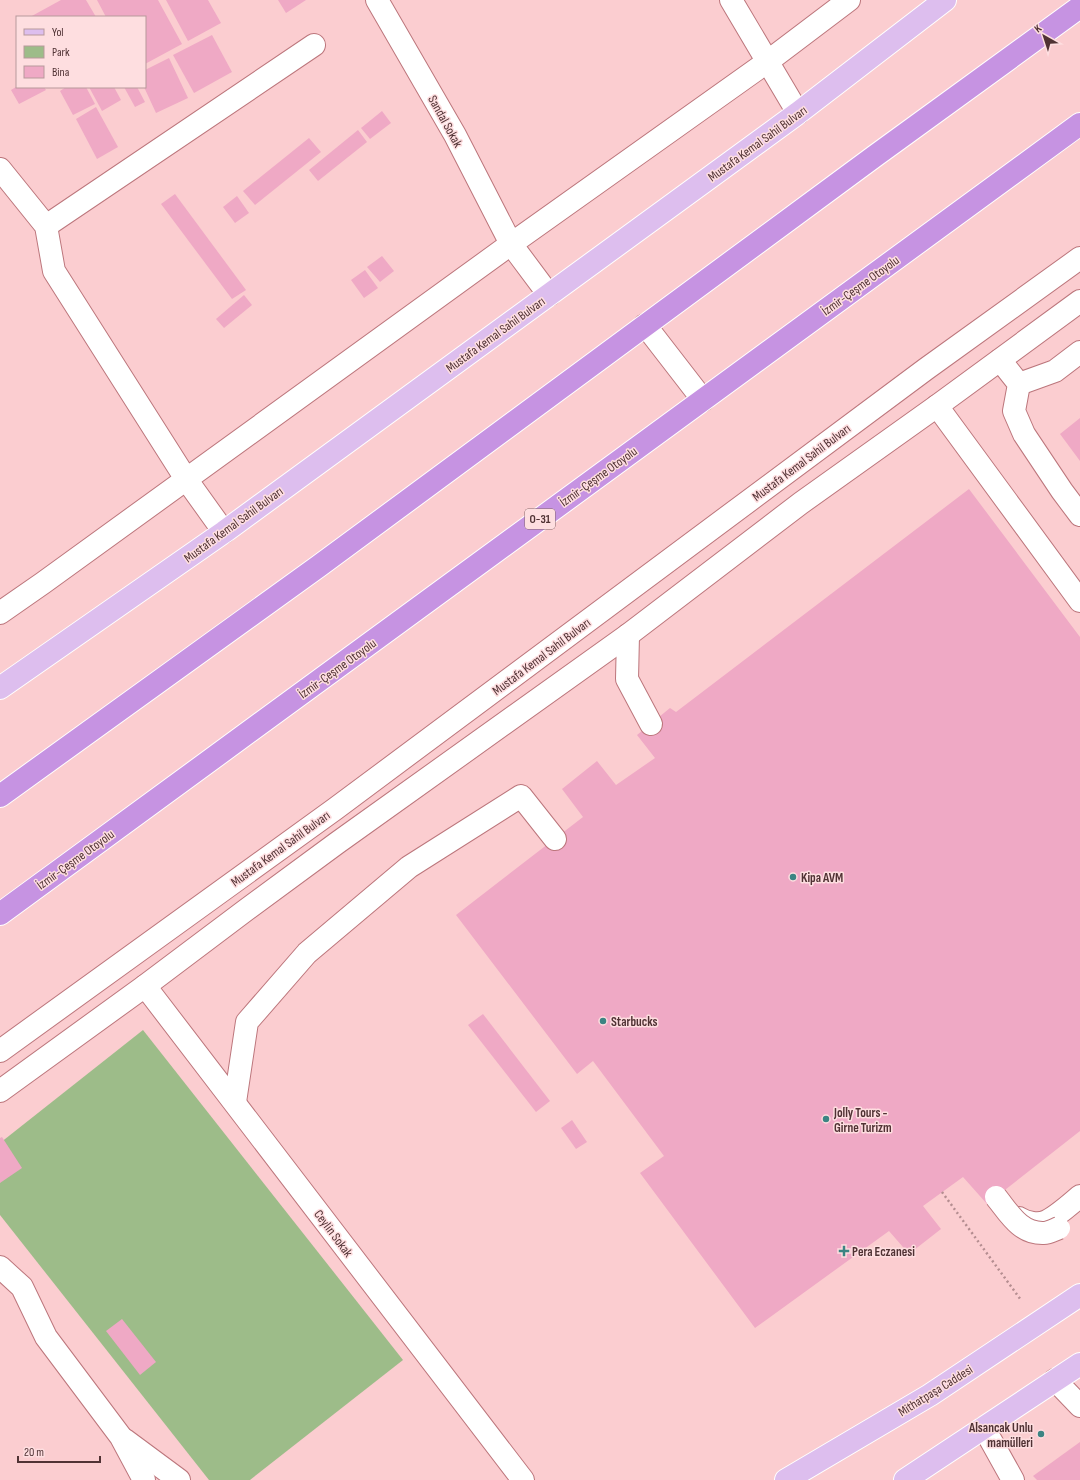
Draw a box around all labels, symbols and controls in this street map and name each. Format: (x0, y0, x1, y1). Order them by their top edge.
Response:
legend (16, 16, 146, 88)
north arrow (1024, 16, 1064, 56)
text: K (1032, 22, 1045, 35)
text: Yol (52, 25, 64, 40)
text: Park (52, 45, 70, 60)
text: Bina (52, 65, 70, 80)
street label: Sandal Sokak (424, 93, 466, 150)
street label: Mustafa Kemal Sahil Bulvarı (705, 102, 810, 185)
street label: İzmir-Çeşme Otoyolu (818, 252, 902, 319)
street label: Mustafa Kemal Sahil Bulvarı (443, 293, 548, 376)
street label: Mustafa Kemal Sahil Bulvarı (749, 421, 854, 505)
street label: İzmir-Çeşme Otoyolu (556, 443, 640, 510)
street label: Mustafa Kemal Sahil Bulvarı (181, 483, 286, 566)
road number: O-31 (525, 509, 555, 529)
street label: Mustafa Kemal Sahil Bulvarı (489, 615, 594, 699)
street label: İzmir-Çeşme Otoyolu (295, 635, 379, 702)
street label: Mustafa Kemal Sahil Bulvarı (228, 807, 333, 890)
street label: İzmir-Çeşme Otoyolu (33, 826, 117, 893)
place label: Kipa AVM (801, 870, 843, 886)
marker: Kipa AVM (788, 872, 798, 882)
place label: Starbucks (611, 1014, 658, 1030)
marker: Starbucks (598, 1016, 608, 1026)
place label: Jolly Tours - Girne Turizm (833, 1105, 892, 1136)
marker: Jolly Tours - Girne Turizm (821, 1114, 831, 1124)
street label: Ceylin Sokak (310, 1207, 356, 1260)
place label: Pera Eczanesi (852, 1244, 915, 1260)
marker: Pera Eczanesi (839, 1246, 849, 1256)
street label: Mithatpaşa Caddesi (895, 1362, 976, 1420)
place label: Alsancak Unlu mamülleri (968, 1420, 1033, 1451)
marker: Alsancak Unlu mamülleri (1036, 1429, 1046, 1439)
scale bar (18, 1438, 100, 1464)
text: 20 m (24, 1445, 44, 1460)

